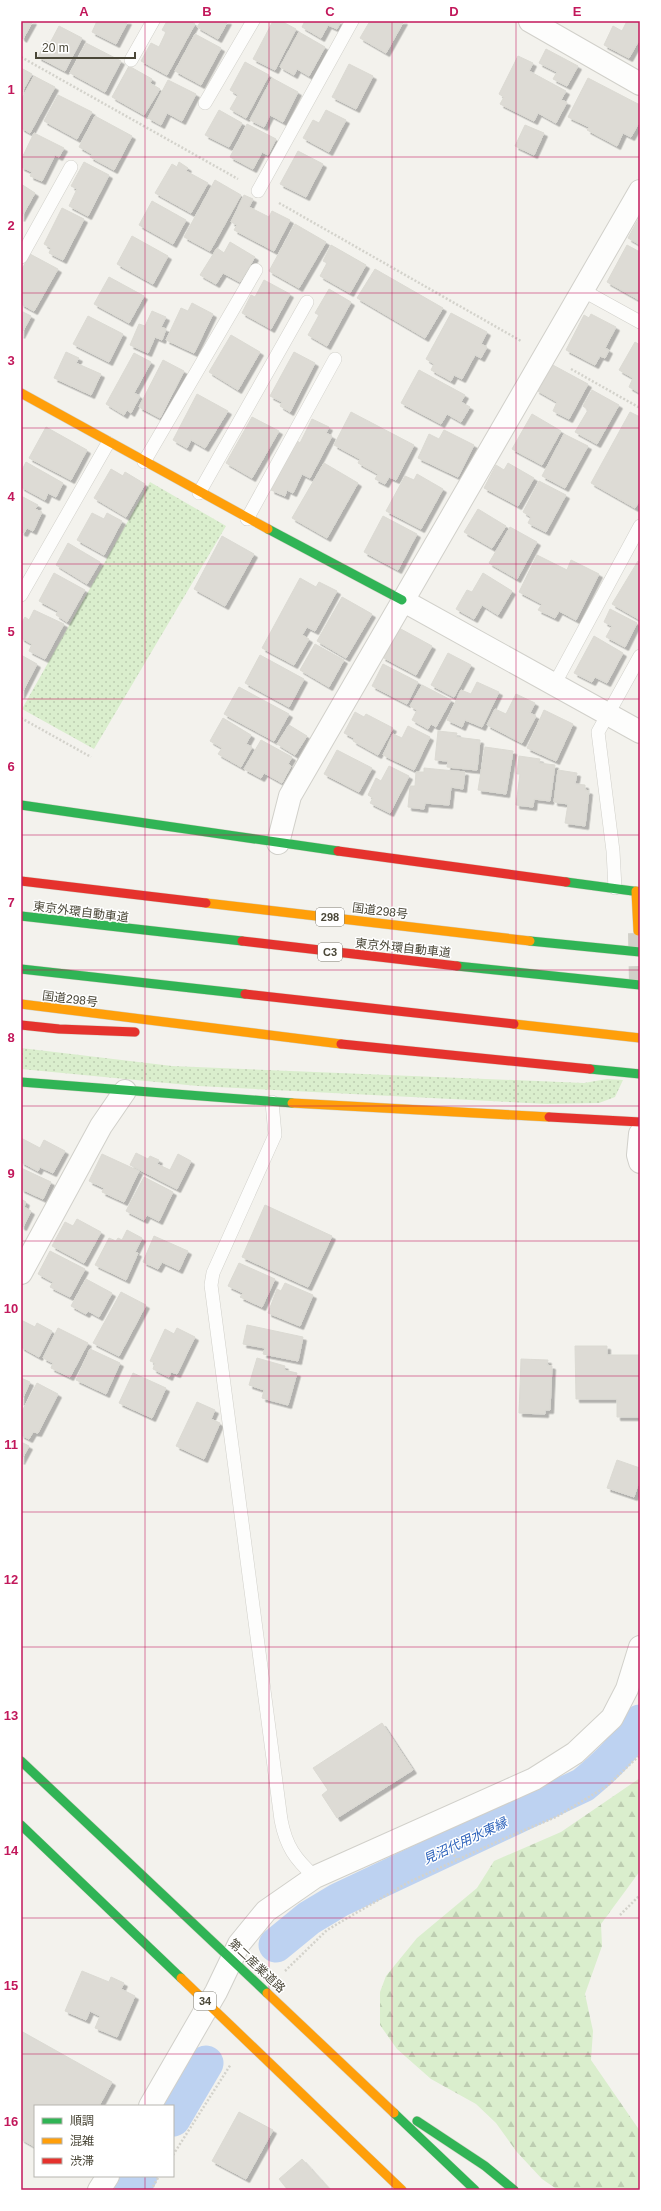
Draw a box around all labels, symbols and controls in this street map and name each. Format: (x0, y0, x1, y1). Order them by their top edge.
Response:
text: A (79, 4, 89, 19)
text: B (202, 4, 212, 19)
text: C (325, 4, 335, 19)
text: D (449, 4, 459, 19)
text: E (573, 4, 582, 19)
scale bar (36, 34, 135, 60)
text: 20 m (42, 41, 69, 55)
text: 1 (7, 82, 15, 97)
text: 2 (7, 218, 15, 233)
text: 3 (7, 353, 15, 368)
text: 4 (7, 489, 15, 504)
text: 5 (7, 624, 15, 639)
text: 6 (7, 759, 15, 774)
text: 7 (7, 895, 15, 910)
street label: 東京外環自動車道 (32, 899, 130, 925)
street label: 国道298号 (351, 901, 409, 921)
road number: 298 (316, 908, 344, 926)
street label: 東京外環自動車道 (355, 936, 451, 960)
road number: C3 (318, 943, 342, 961)
street label: 国道298号 (41, 989, 99, 1009)
text: 8 (7, 1030, 15, 1045)
text: 9 (7, 1166, 15, 1181)
text: 10 (4, 1301, 18, 1316)
text: 11 (4, 1437, 18, 1452)
text: 12 (4, 1572, 18, 1587)
text: 13 (4, 1708, 18, 1723)
water label: 見沼代用水東縁 (421, 1814, 511, 1867)
text: 14 (4, 1843, 19, 1858)
street label: 第二産業道路 (226, 1936, 288, 1996)
text: 15 (4, 1978, 18, 1993)
road number: 34 (194, 1992, 216, 2010)
legend (34, 2105, 174, 2177)
text: 16 (4, 2114, 18, 2129)
text: 順調 (70, 2114, 94, 2128)
text: 混雑 (70, 2134, 94, 2148)
text: 渋滞 (70, 2154, 94, 2168)

